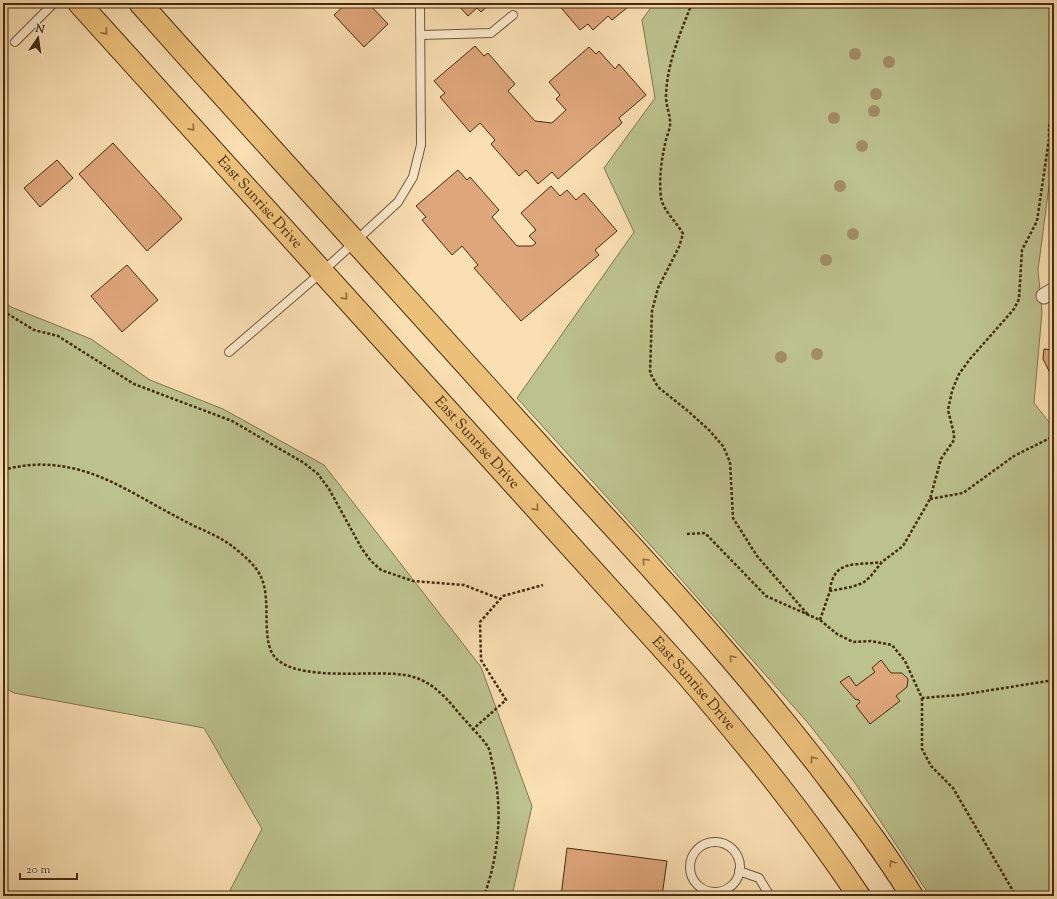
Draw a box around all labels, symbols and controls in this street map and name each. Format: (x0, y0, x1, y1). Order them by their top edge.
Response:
north arrow (18, 18, 58, 58)
text: N (33, 20, 46, 38)
one-way arrow (100, 27, 108, 35)
one-way arrow (188, 123, 195, 131)
street label: East Sunrise Drive (212, 151, 307, 254)
one-way arrow (341, 292, 348, 300)
street label: East Sunrise Drive (429, 392, 524, 494)
one-way arrow (531, 503, 538, 511)
one-way arrow (642, 558, 650, 566)
street label: East Sunrise Drive (647, 632, 740, 735)
one-way arrow (729, 655, 736, 662)
one-way arrow (811, 756, 818, 763)
scale bar (20, 855, 77, 881)
one-way arrow (890, 860, 897, 867)
text: 20 m (26, 861, 51, 879)

